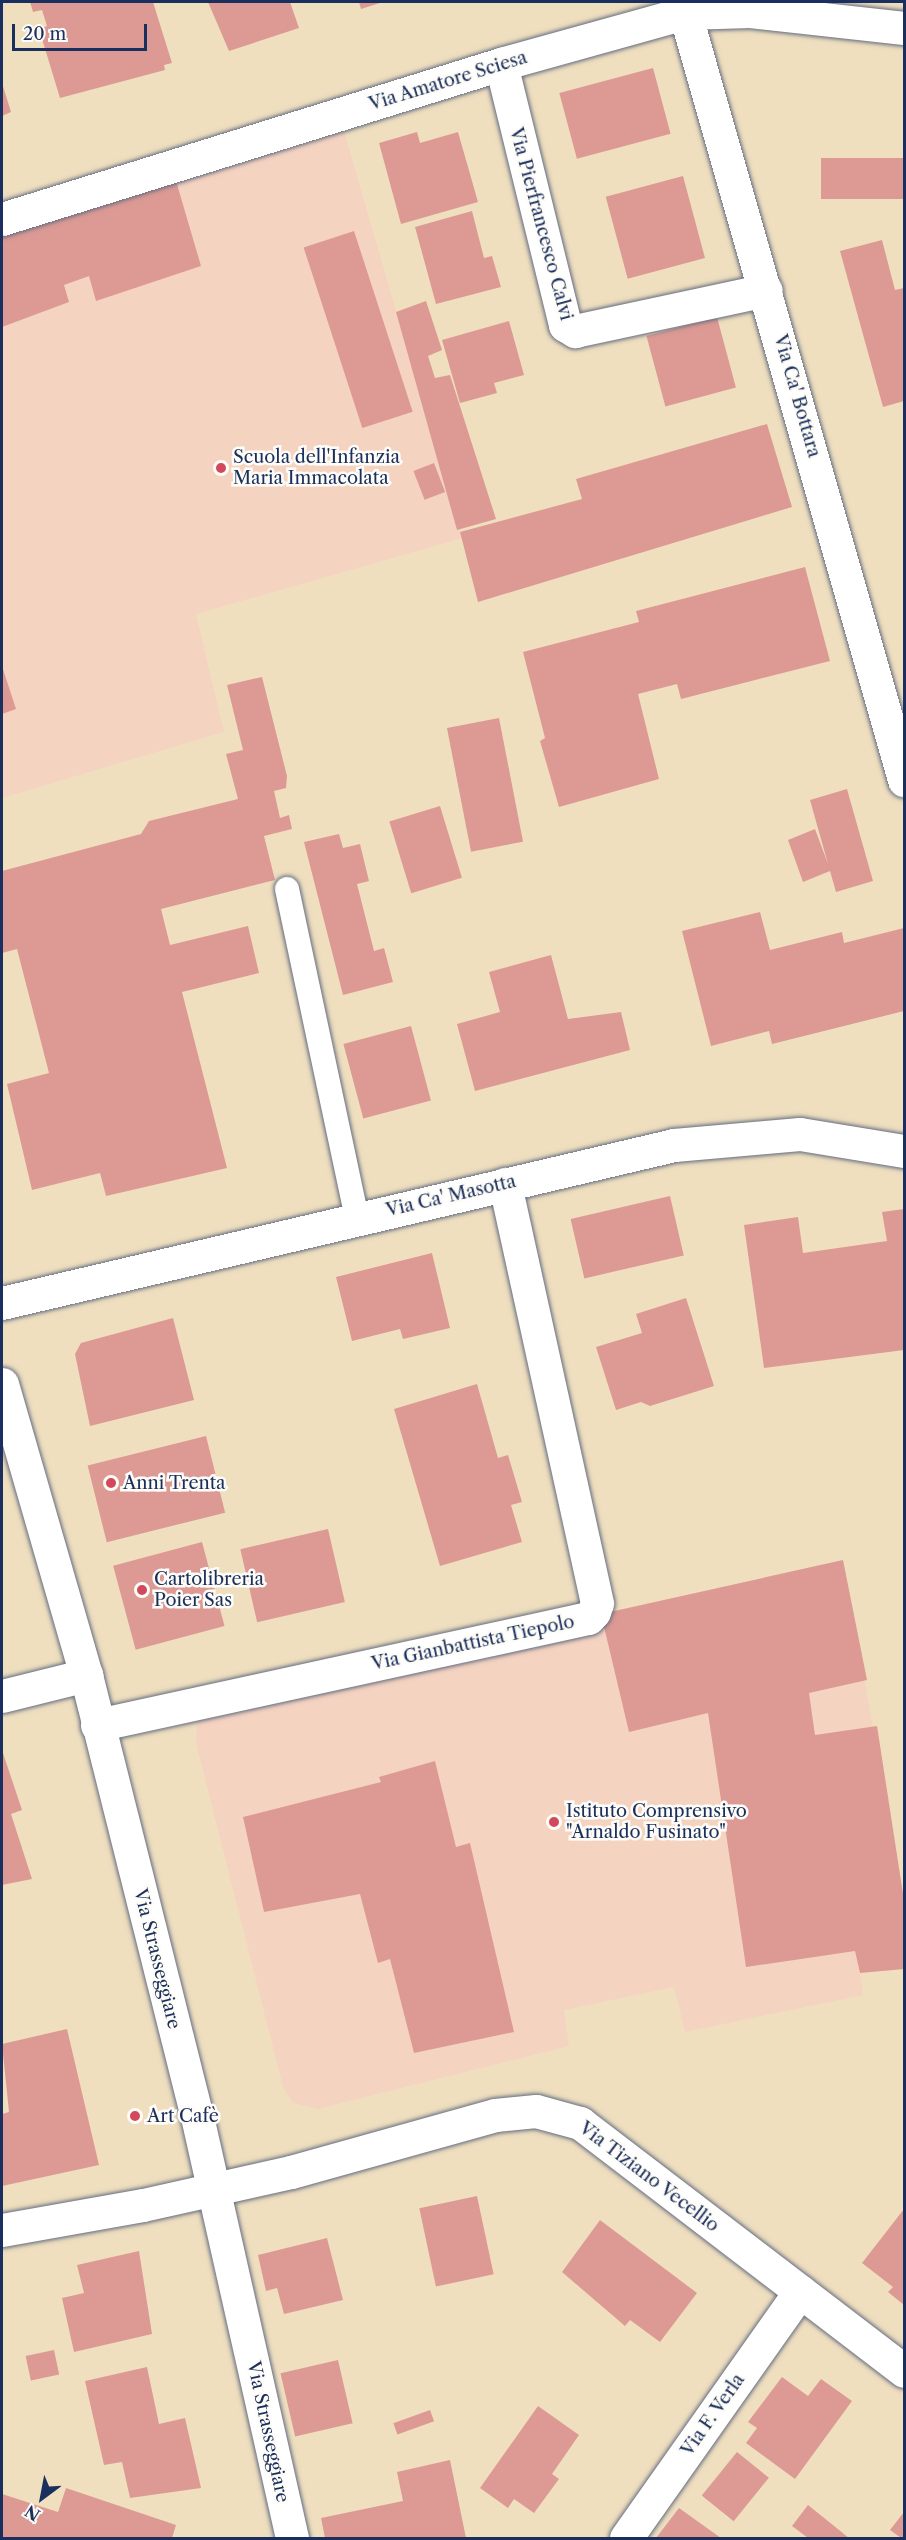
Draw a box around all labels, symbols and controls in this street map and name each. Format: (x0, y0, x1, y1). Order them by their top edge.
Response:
scale bar (15, 12, 150, 50)
text: 20 m (23, 23, 66, 45)
street label: Via Amatore Sciesa (366, 47, 530, 115)
street label: Via Pierfrancesco Calvi (505, 125, 577, 323)
street label: Via Ca' Bottara (769, 332, 825, 460)
place label: Scuola dell'Infanzia Maria Immacolata (233, 447, 400, 490)
marker: Scuola dell'Infanzia Maria Immacolata (214, 461, 228, 475)
street label: Via Ca' Masotta (384, 1170, 518, 1222)
place label: Anni Trenta (123, 1472, 226, 1494)
marker: Anni Trenta (104, 1476, 118, 1490)
place label: Cartolibreria Poier Sas (154, 1569, 264, 1612)
marker: Cartolibreria Poier Sas (135, 1583, 149, 1597)
street label: Via Gianbattista Tiepolo (369, 1611, 577, 1675)
place label: Istituto Comprensivo "Arnaldo Fusinato" (566, 1801, 747, 1844)
marker: Istituto Comprensivo "Arnaldo Fusinato" (547, 1815, 561, 1829)
street label: Via Strasseggiare (129, 1887, 185, 2031)
place label: Art Cafè (147, 2105, 219, 2127)
marker: Art Cafè (128, 2109, 142, 2123)
street label: Via Tiziano Vecellio (574, 2117, 724, 2237)
street label: Via Strasseggiare (242, 2359, 294, 2505)
street label: Via F. Verla (676, 2369, 750, 2461)
north arrow (12, 2468, 72, 2528)
text: N (21, 2501, 44, 2525)

